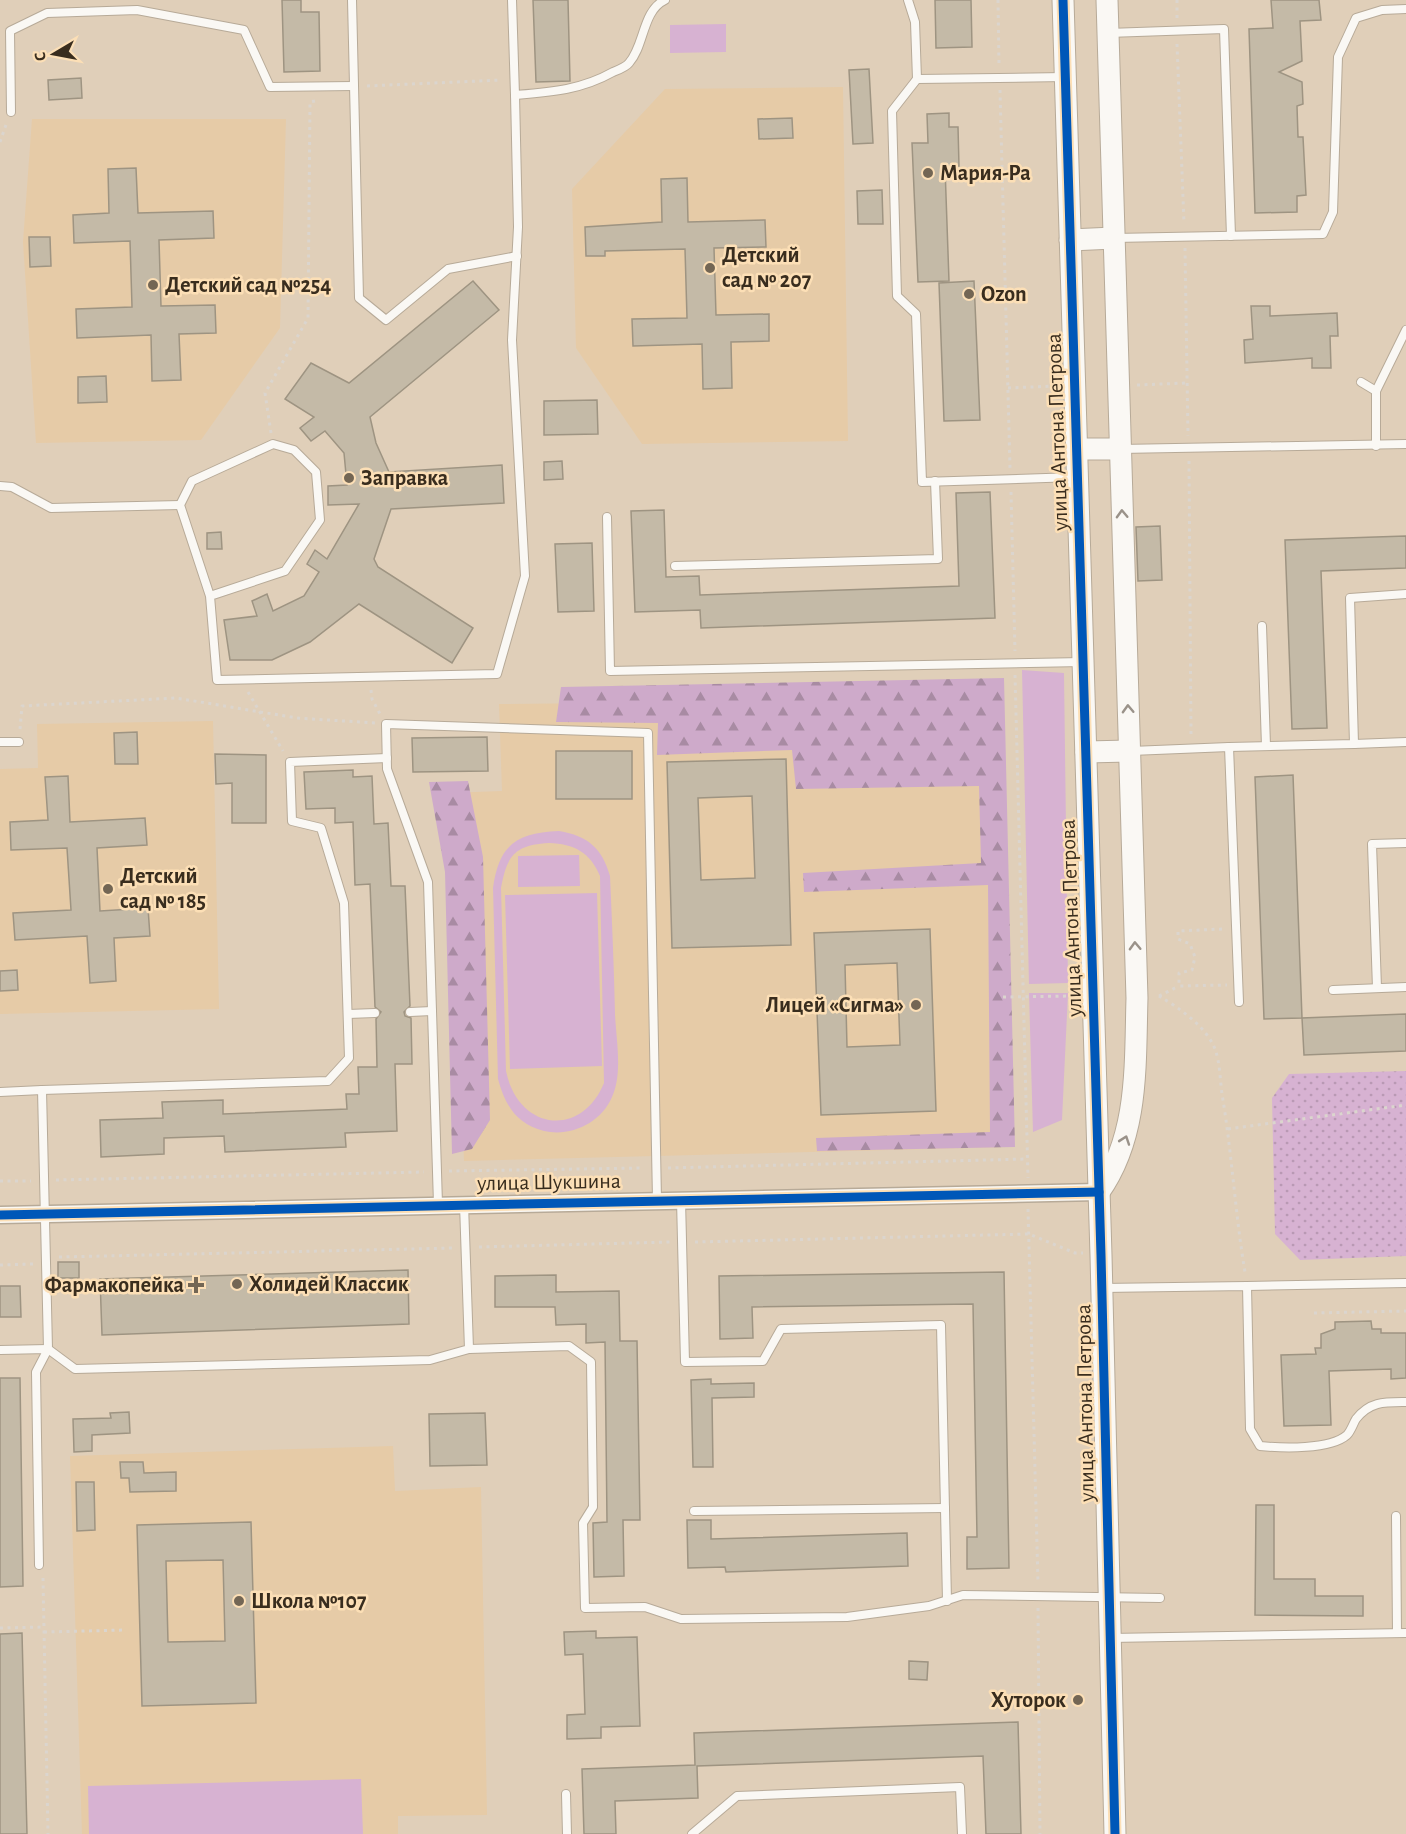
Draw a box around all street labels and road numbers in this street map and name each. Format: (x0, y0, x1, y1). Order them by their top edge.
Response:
street label: улица Антона Петрова (1043, 333, 1071, 532)
street label: улица Антона Петрова (1057, 819, 1085, 1018)
street label: улица Шукшина (476, 1170, 621, 1194)
street label: улица Антона Петрова (1072, 1304, 1098, 1503)

